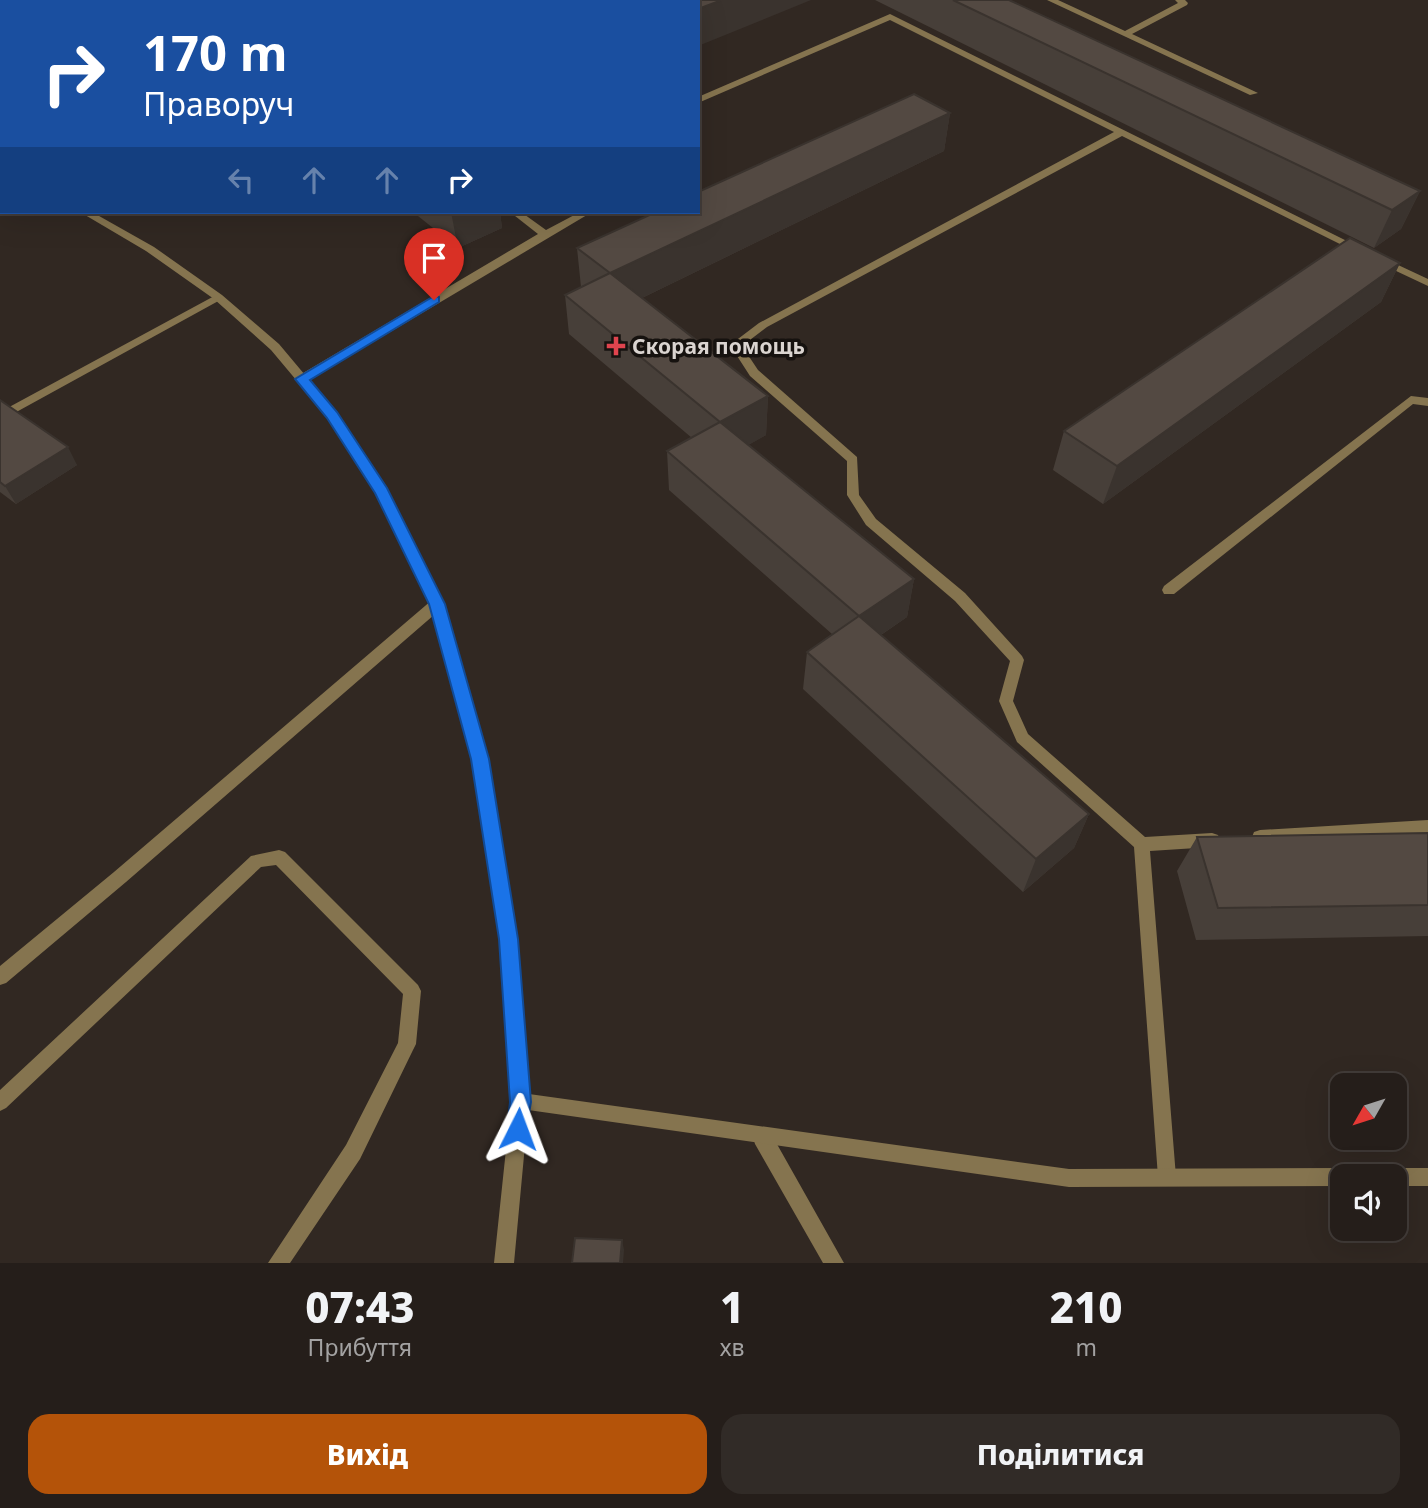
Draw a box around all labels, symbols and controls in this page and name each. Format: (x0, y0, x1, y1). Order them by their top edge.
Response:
text: 170 m (143, 19, 288, 85)
icon: right (28, 28, 119, 119)
text: Праворуч (143, 82, 294, 125)
icon: left (222, 161, 260, 199)
icon: ahead (295, 161, 333, 199)
icon: ahead (368, 161, 406, 199)
icon: right (441, 161, 479, 199)
pin (404, 228, 464, 300)
icon: arrive (415, 239, 453, 277)
place label: Скорая помощь (632, 332, 805, 360)
marker: Скорая помощь (606, 336, 626, 356)
north arrow (1330, 1073, 1407, 1150)
map controls (1330, 1073, 1407, 1241)
position arrow (481, 1092, 555, 1166)
button: sound (1330, 1164, 1407, 1241)
text: 07:43 (305, 1278, 414, 1335)
text: 1 (720, 1278, 744, 1335)
text: 210 (1050, 1278, 1123, 1335)
text: Прибуття (308, 1331, 412, 1363)
text: хв (720, 1331, 744, 1363)
text: m (1075, 1331, 1097, 1363)
button: Вихід (28, 1414, 707, 1494)
button: Поділитися (721, 1414, 1400, 1494)

